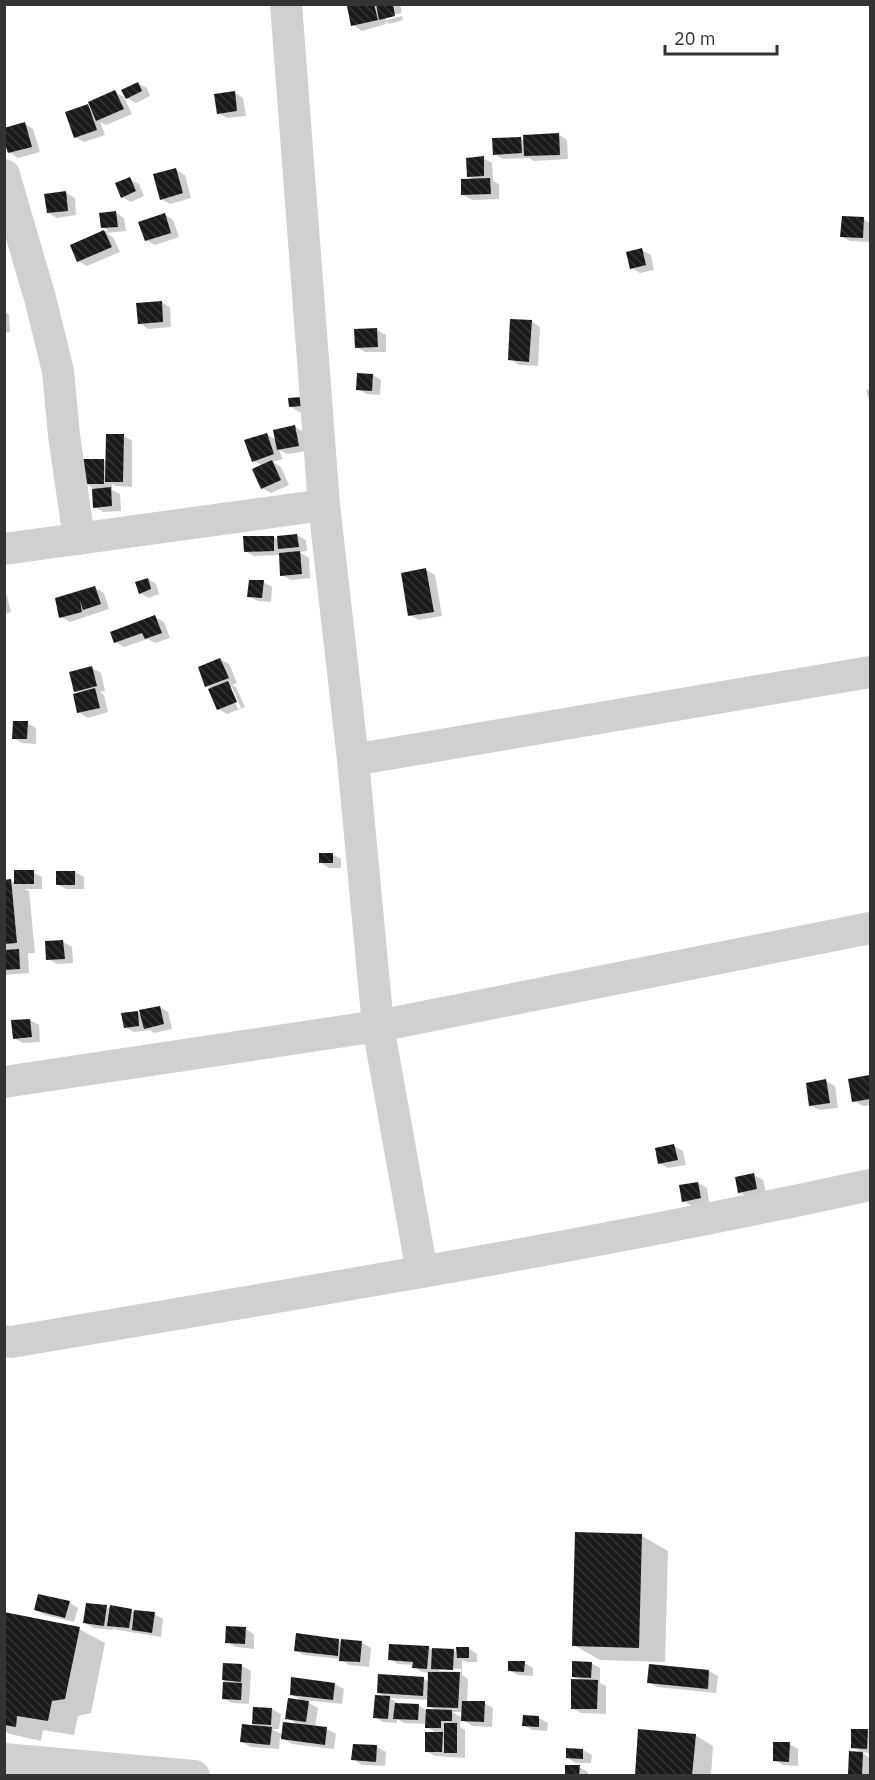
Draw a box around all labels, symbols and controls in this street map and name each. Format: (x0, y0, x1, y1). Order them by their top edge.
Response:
scale bar (665, 18, 778, 56)
text: 20 m (674, 27, 716, 50)

